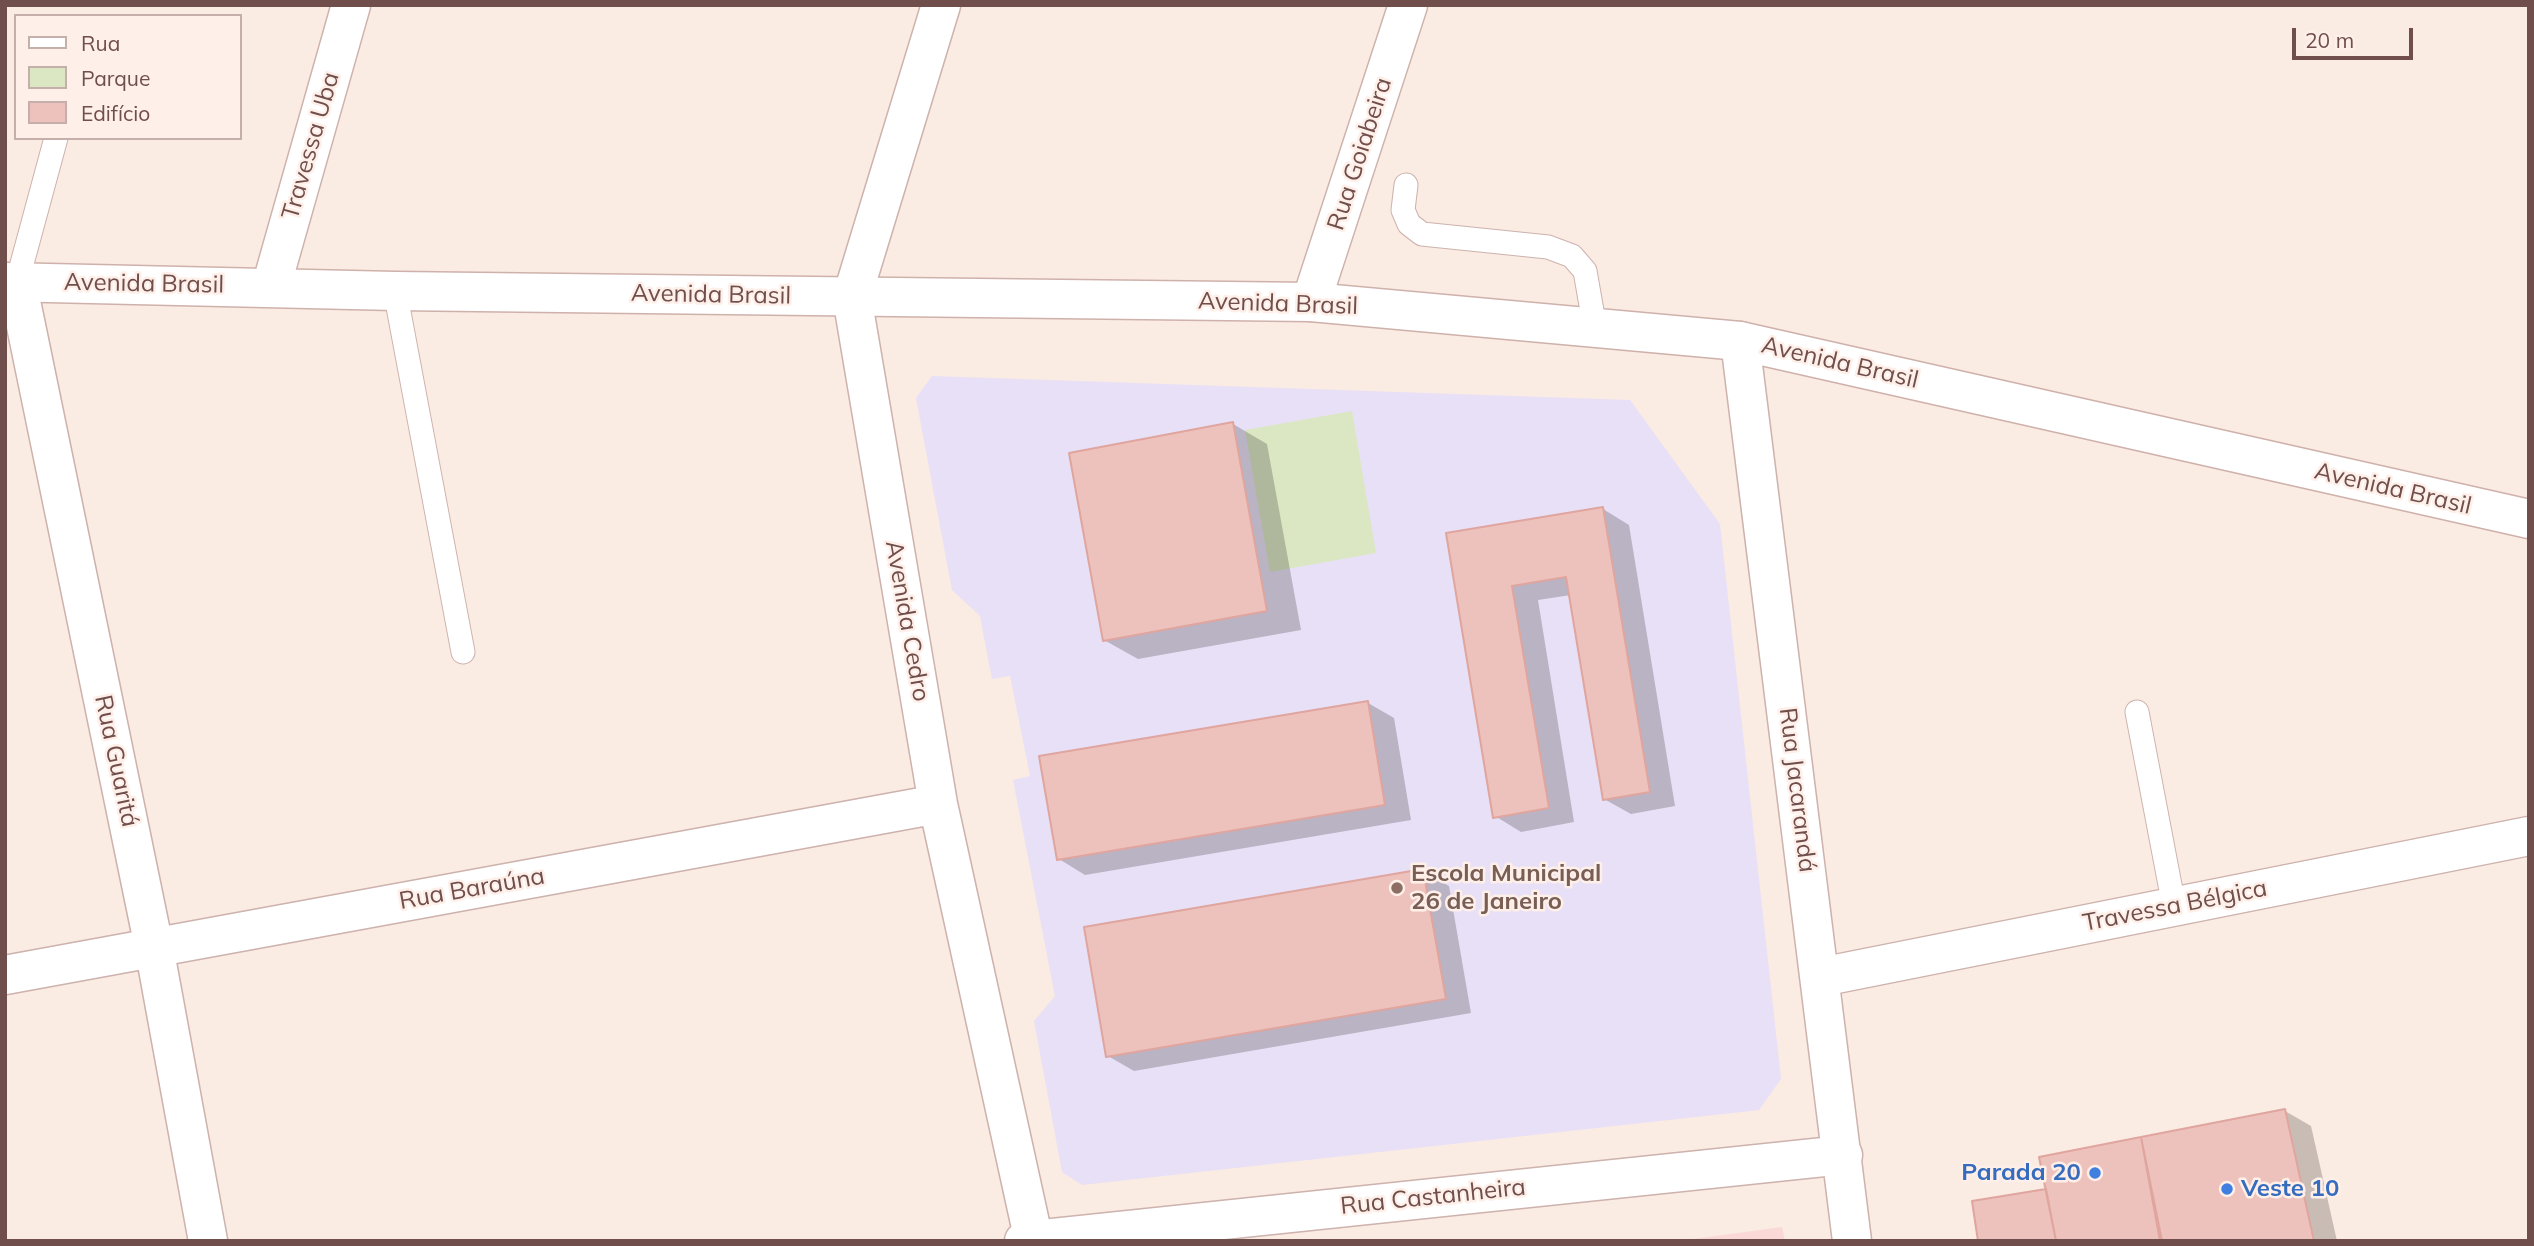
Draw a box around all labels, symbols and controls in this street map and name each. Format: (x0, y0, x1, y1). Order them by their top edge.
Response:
legend (14, 14, 242, 140)
scale bar (2296, 14, 2417, 58)
text: 20 m (2305, 27, 2354, 53)
text: Rua (81, 30, 120, 56)
text: Parque (81, 65, 150, 91)
street label: Travessa Uba (276, 69, 346, 223)
street label: Rua Goiabeira (1322, 74, 1398, 234)
text: Edifício (81, 100, 150, 126)
street label: Avenida Brasil (64, 268, 224, 300)
street label: Avenida Brasil (631, 279, 791, 311)
street label: Avenida Brasil (1197, 287, 1359, 321)
street label: Avenida Brasil (1759, 331, 1921, 395)
street label: Avenida Brasil (2312, 457, 2474, 521)
street label: Avenida Cedro (879, 538, 935, 704)
street label: Rua Guaritá (88, 692, 144, 830)
street label: Rua Jacarandá (1773, 706, 1821, 874)
place label: Escola Municipal 26 de Janeiro (1411, 860, 1601, 916)
street label: Rua Baraúna (397, 862, 547, 916)
street label: Travessa Bélgica (2080, 874, 2270, 938)
marker: Escola Municipal 26 de Janeiro (1389, 880, 1405, 896)
place label: Parada 20 (1961, 1159, 2081, 1187)
marker: Parada 20 (2087, 1165, 2103, 1181)
street label: Rua Castanheira (1339, 1173, 1527, 1221)
place label: Veste 10 (2241, 1175, 2339, 1203)
marker: Veste 10 (2219, 1181, 2235, 1197)

